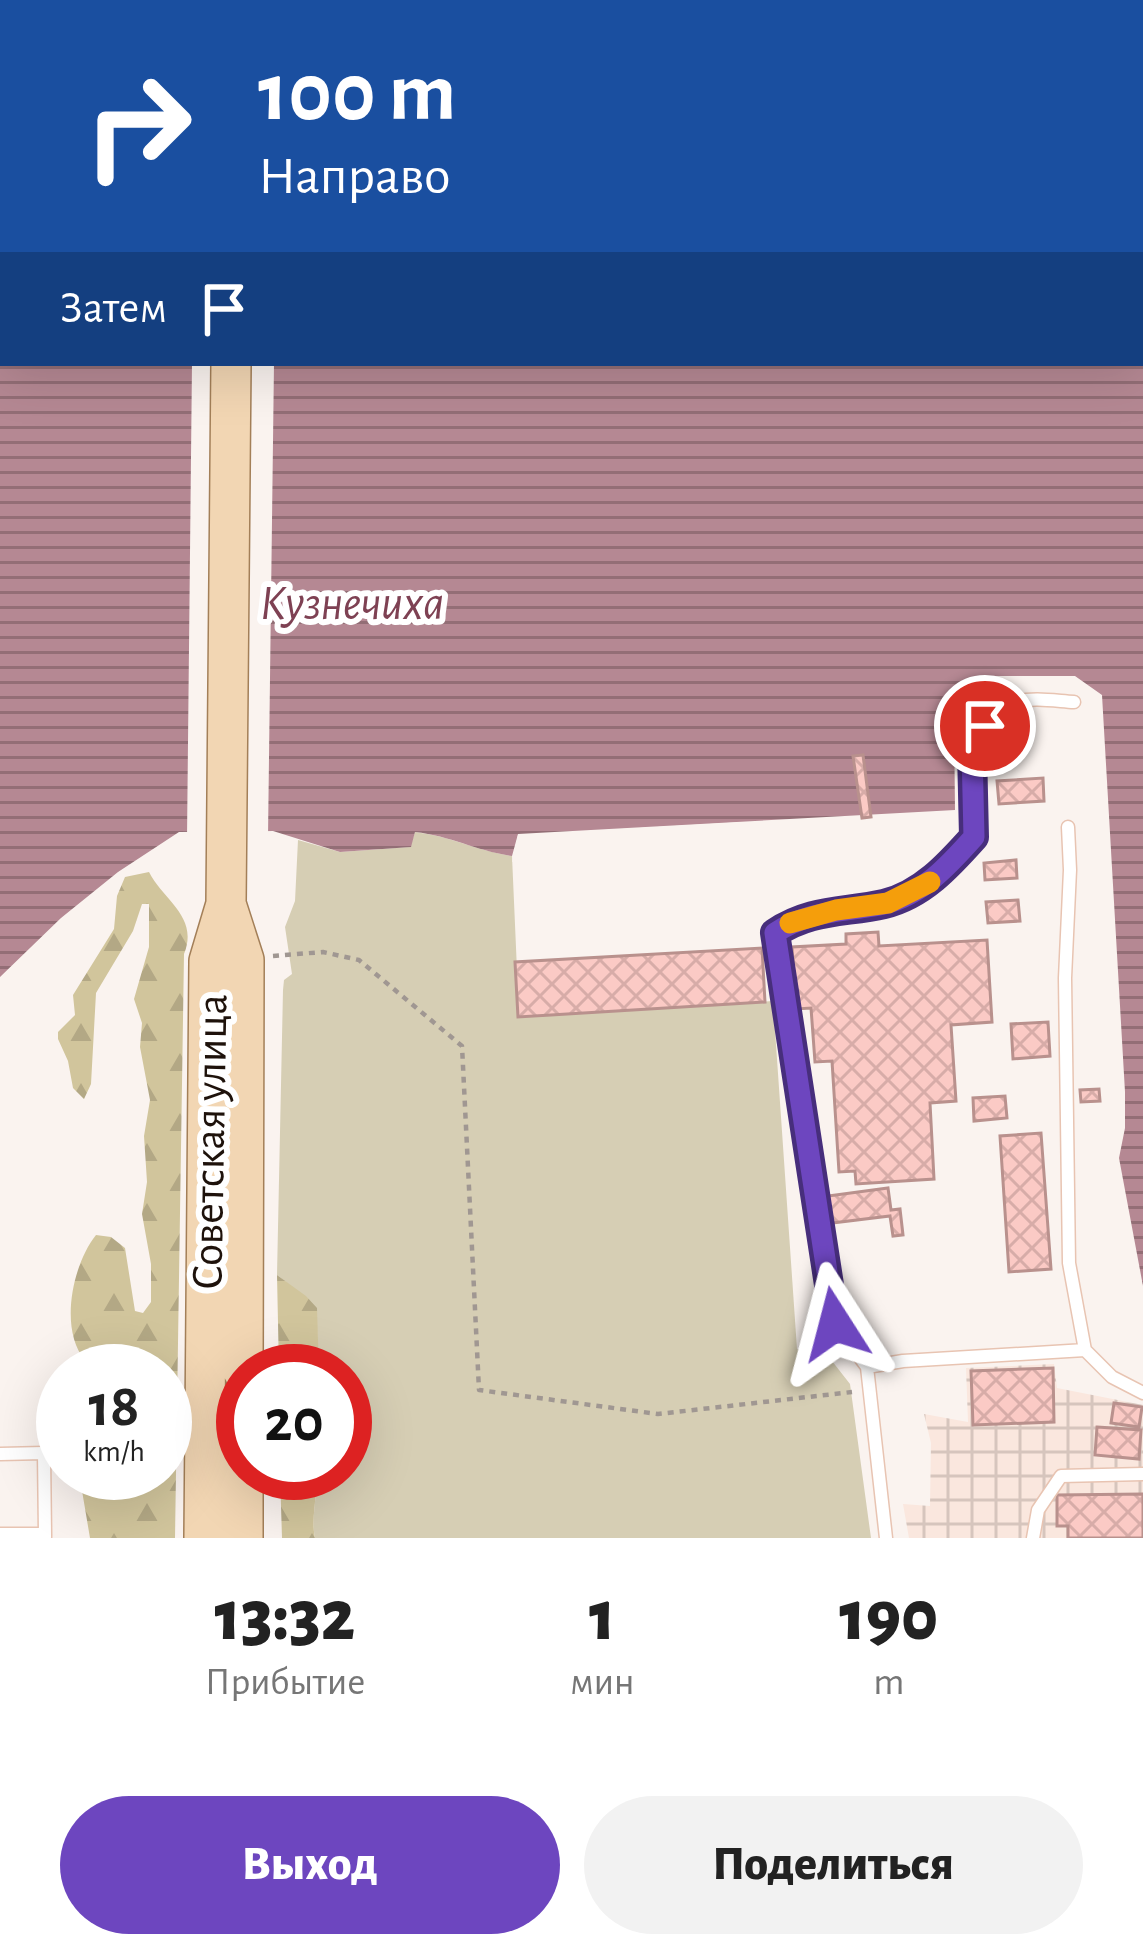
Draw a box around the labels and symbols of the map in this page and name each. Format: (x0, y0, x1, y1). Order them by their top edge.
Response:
water label: Кузнечиха (260, 581, 444, 629)
pin (934, 675, 1036, 777)
street label: Советская улица (185, 994, 236, 1291)
position arrow (772, 1261, 898, 1387)
speed limit sign: 20 (216, 1344, 372, 1500)

